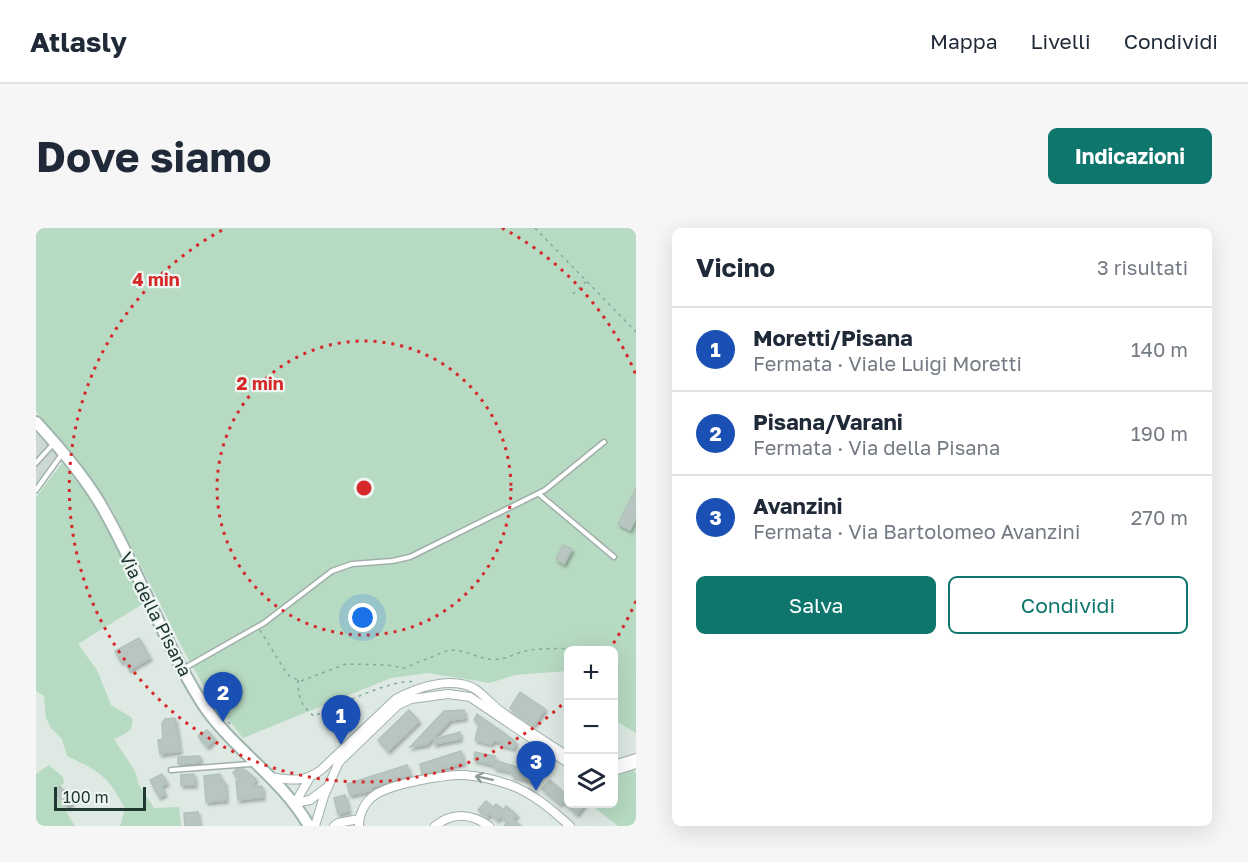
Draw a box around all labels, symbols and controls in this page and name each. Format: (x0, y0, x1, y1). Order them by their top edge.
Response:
text: Atlasly (30, 25, 127, 58)
text: Mappa (930, 28, 998, 54)
text: Livelli (1031, 28, 1091, 54)
text: Condividi (1124, 28, 1218, 54)
button: Indicazioni (1048, 128, 1212, 184)
text: Dove siamo (36, 131, 271, 181)
text: Vicino (696, 252, 775, 283)
text: 3 risultati (1097, 255, 1188, 279)
text: 4 min (132, 268, 180, 290)
text: Moretti/Pisana (753, 324, 913, 351)
text: 1 (710, 337, 721, 361)
text: 140 m (1131, 337, 1188, 361)
text: Fermata · Viale Luigi Moretti (753, 351, 1022, 375)
text: 2 min (236, 372, 284, 394)
text: Pisana/Varani (753, 408, 903, 435)
text: 2 (709, 421, 722, 445)
text: 190 m (1131, 421, 1188, 445)
text: Fermata · Via della Pisana (753, 435, 1000, 459)
centre of rings (354, 478, 374, 498)
text: Avanzini (753, 492, 843, 519)
text: 3 (709, 505, 722, 529)
text: 270 m (1131, 505, 1188, 529)
text: Fermata · Via Bartolomeo Avanzini (753, 519, 1080, 543)
street label: Via della Pisana (115, 548, 197, 680)
button: Salva (696, 576, 936, 634)
button: Condividi (948, 576, 1188, 634)
your location (348, 603, 377, 632)
map controls (564, 646, 618, 808)
button: + (564, 646, 618, 700)
pin: 2 (204, 672, 243, 722)
pin: 1 (322, 696, 360, 745)
button: − (564, 700, 618, 754)
pin: 3 (516, 742, 556, 791)
button: layers (564, 754, 618, 808)
one-way arrow (475, 772, 494, 784)
scale bar (54, 784, 146, 812)
text: 100 m (63, 787, 109, 807)

